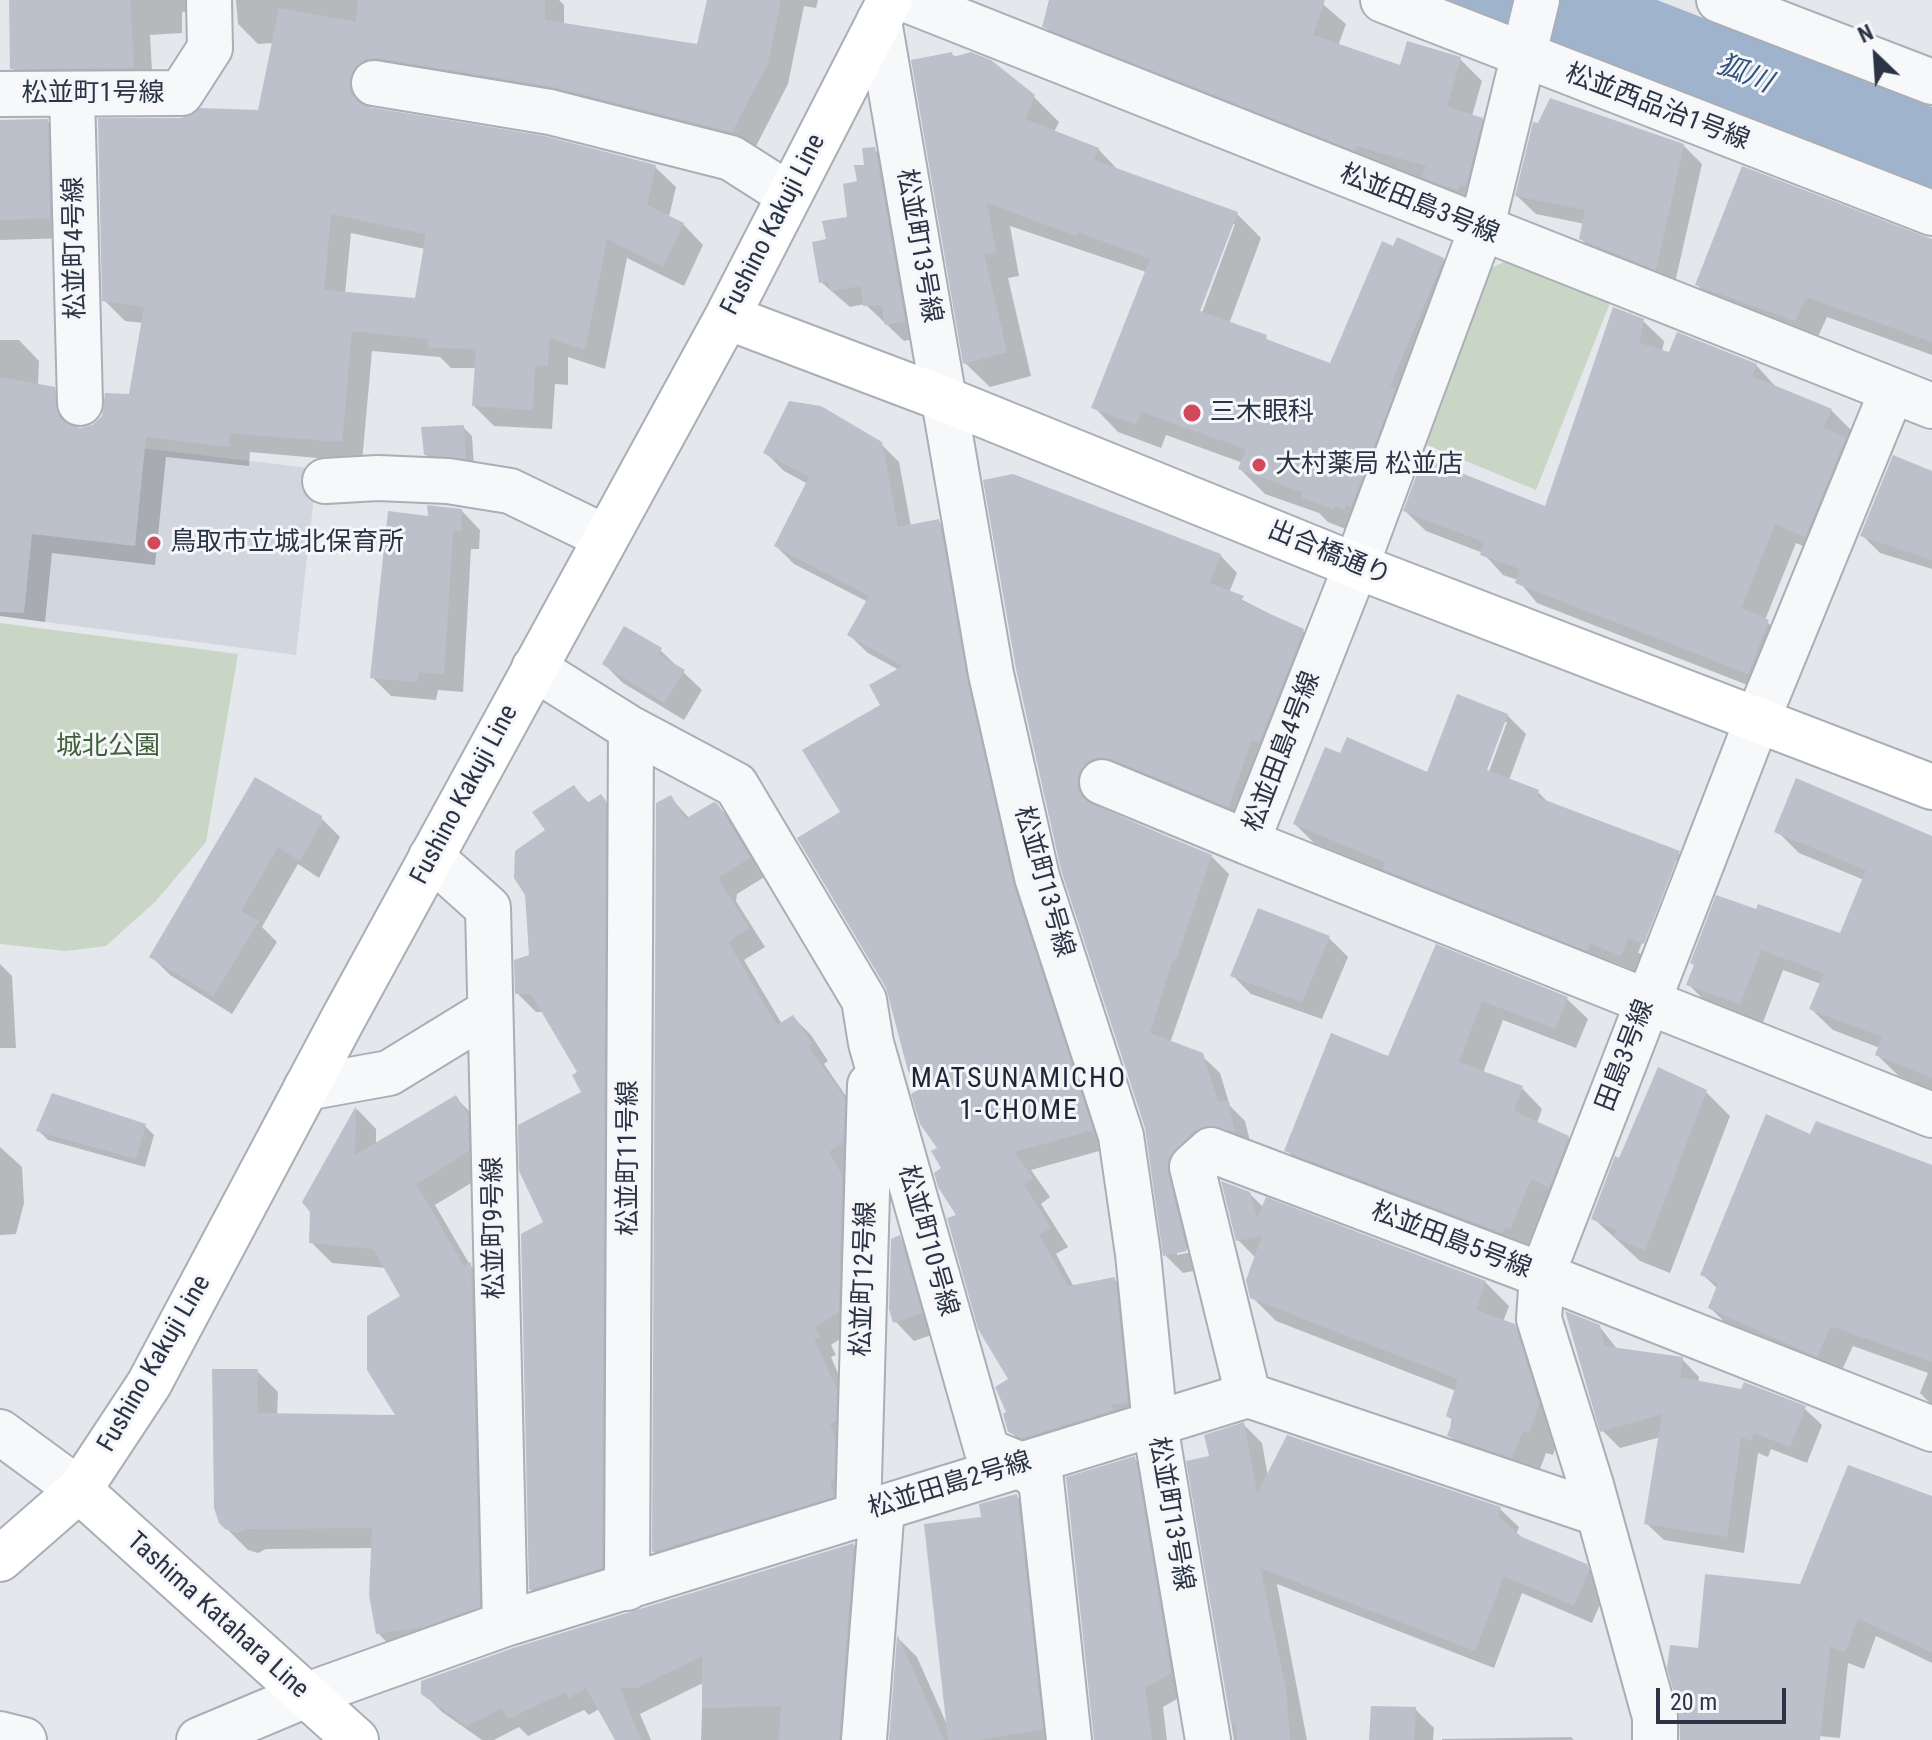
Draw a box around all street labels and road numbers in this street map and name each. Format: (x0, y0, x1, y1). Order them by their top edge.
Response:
street label: 松並西品治1号線 (1560, 59, 1754, 157)
street label: 松並町1号線 (22, 78, 164, 110)
street label: Fushino Kakuji Line (715, 129, 833, 321)
street label: 松並田島3号線 (1335, 159, 1503, 251)
street label: 松並町13号線 (889, 167, 947, 325)
street label: 松並町4号線 (59, 176, 93, 320)
street label: 出合橋通り (1263, 515, 1395, 593)
street label: 松並田島4号線 (1238, 668, 1328, 836)
street label: Fushino Kakuji Line (405, 700, 525, 890)
street label: 松並町13号線 (1007, 803, 1079, 961)
street label: 田島3号線 (1591, 996, 1661, 1116)
street label: 松並町11号線 (613, 1080, 645, 1236)
street label: 松並町9号線 (478, 1156, 512, 1300)
street label: 松並町10号線 (891, 1162, 963, 1320)
street label: 松並田島5号線 (1367, 1196, 1535, 1286)
street label: 松並町12号線 (847, 1201, 883, 1357)
street label: Fushino Kakuji Line (92, 1270, 218, 1458)
street label: 松並町13号線 (1141, 1435, 1199, 1593)
street label: 松並田島2号線 (865, 1446, 1035, 1526)
street label: Tashima Katahara Line (120, 1526, 314, 1706)

